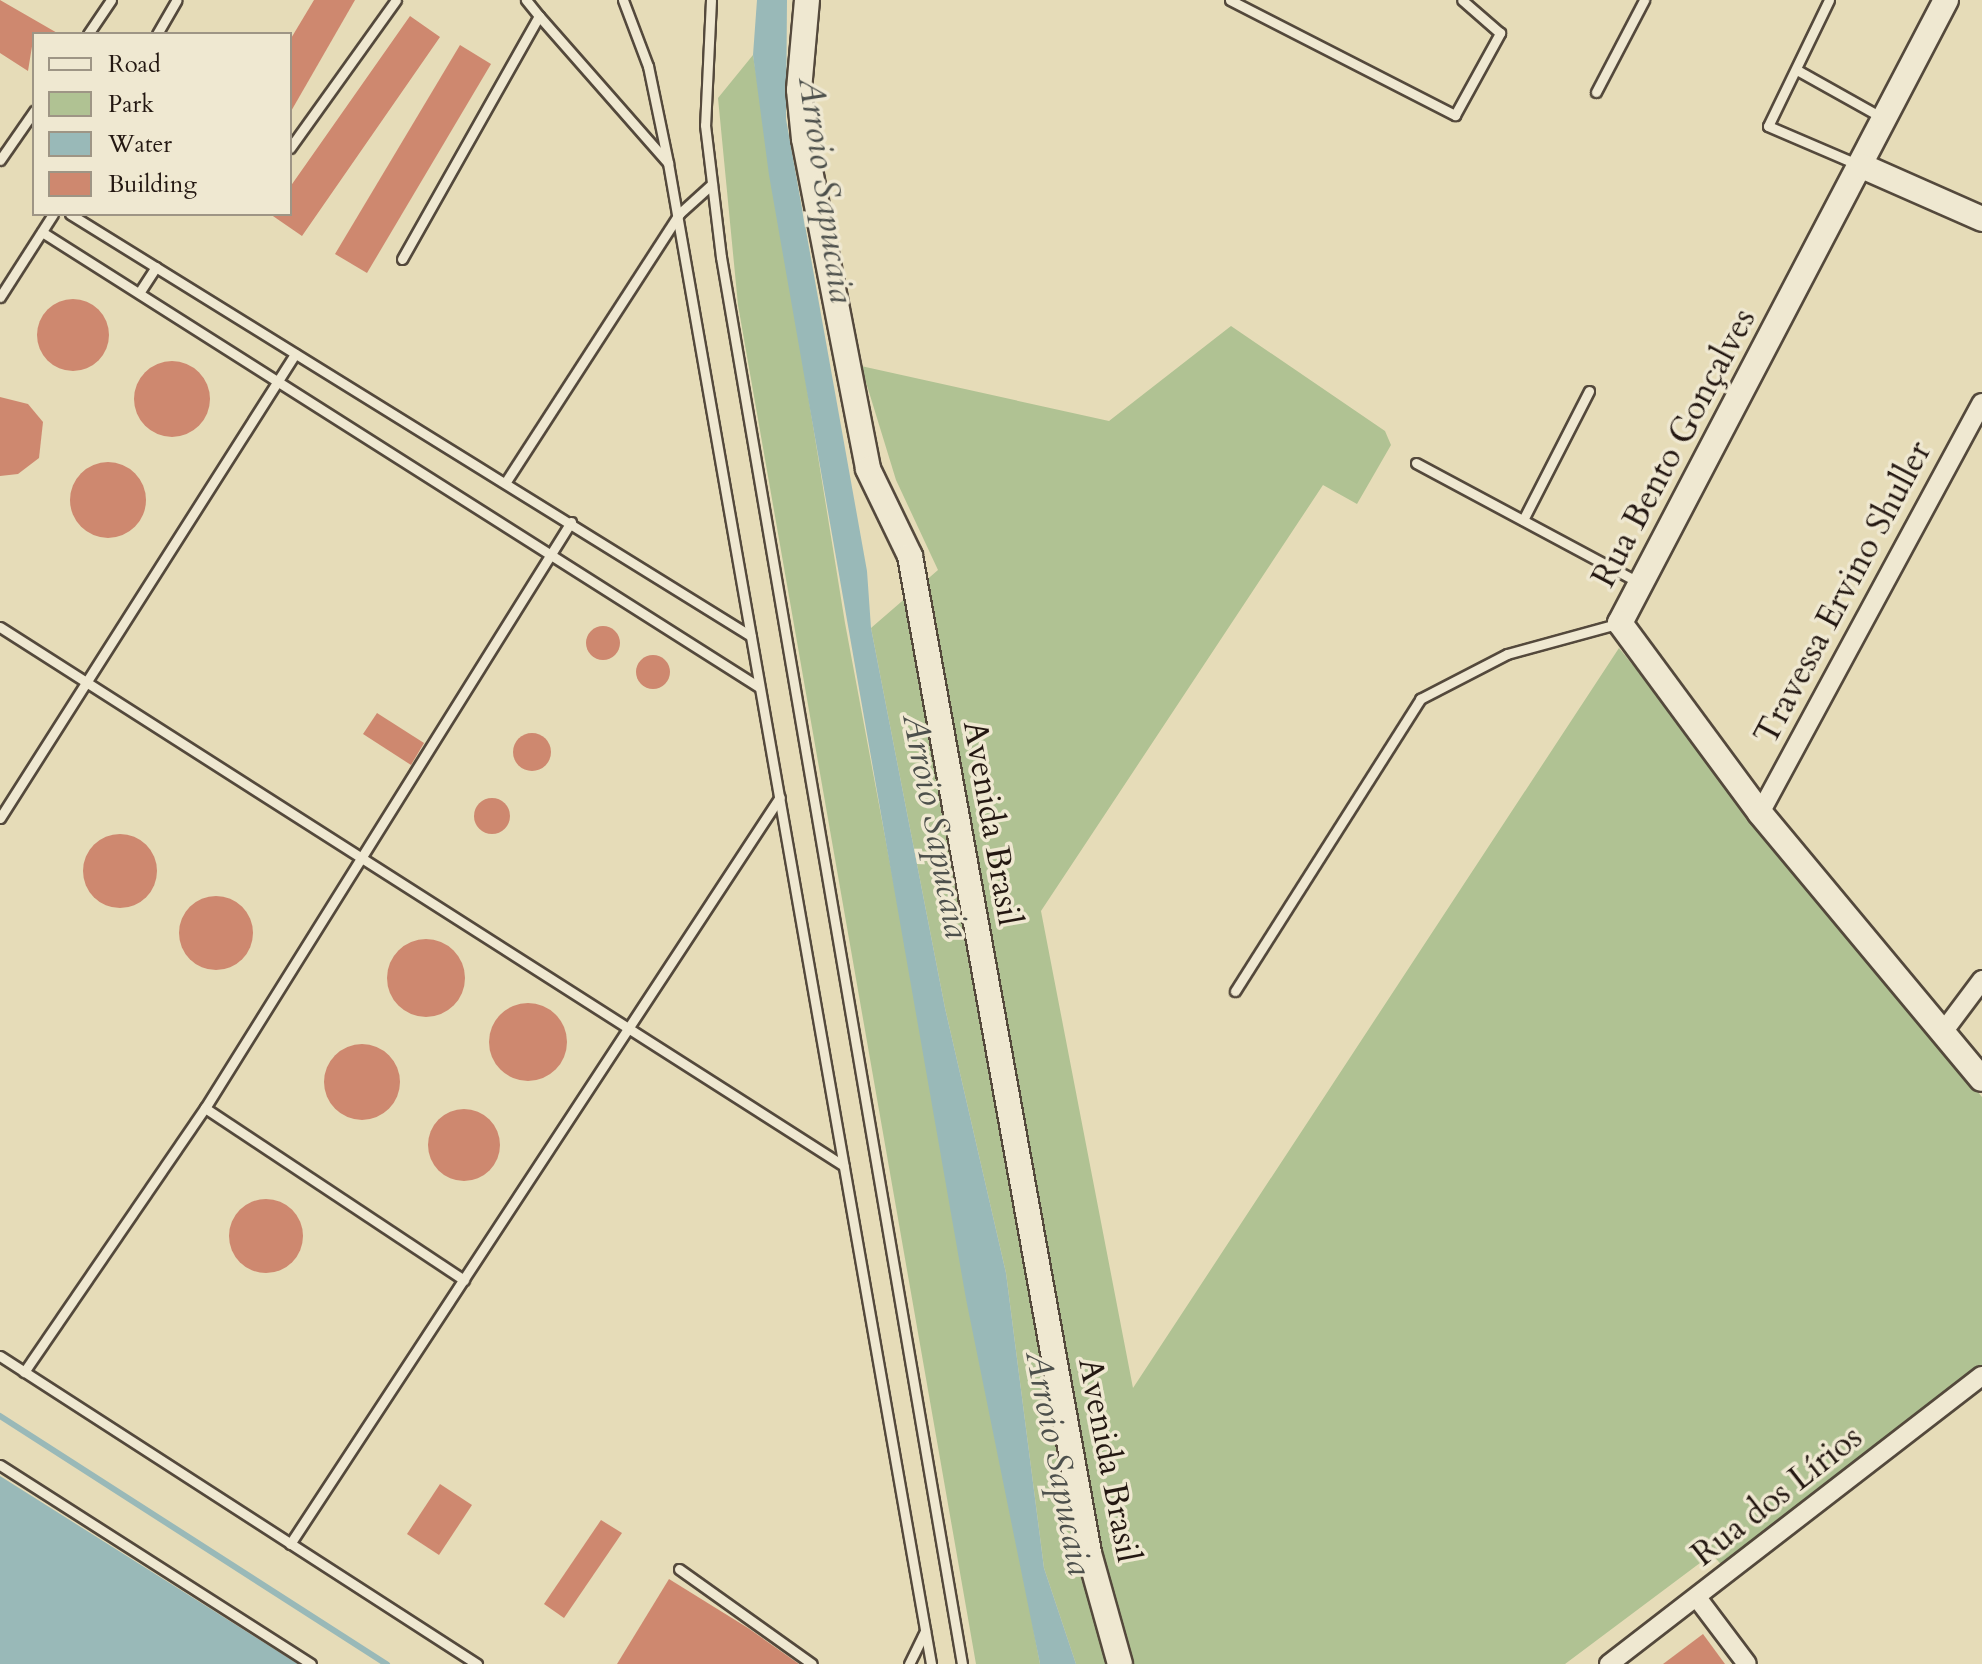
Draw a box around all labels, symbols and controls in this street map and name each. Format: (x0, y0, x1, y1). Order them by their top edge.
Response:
legend (32, 32, 292, 216)
text: Road (108, 48, 161, 81)
water label: Arroio Sapucaia (789, 74, 863, 306)
text: Park (108, 88, 154, 121)
text: Water (108, 128, 172, 161)
text: Building (108, 168, 197, 201)
street label: Rua Bento Gonçalves (1583, 302, 1765, 594)
street label: Travessa Ervino Shuller (1746, 434, 1940, 752)
water label: Arroio Sapucaia (893, 710, 979, 942)
street label: Avenida Brasil (954, 717, 1030, 929)
water label: Arroio Sapucaia (1016, 1347, 1102, 1579)
street label: Avenida Brasil (1069, 1354, 1149, 1566)
street label: Rua dos Lírios (1684, 1417, 1870, 1575)

